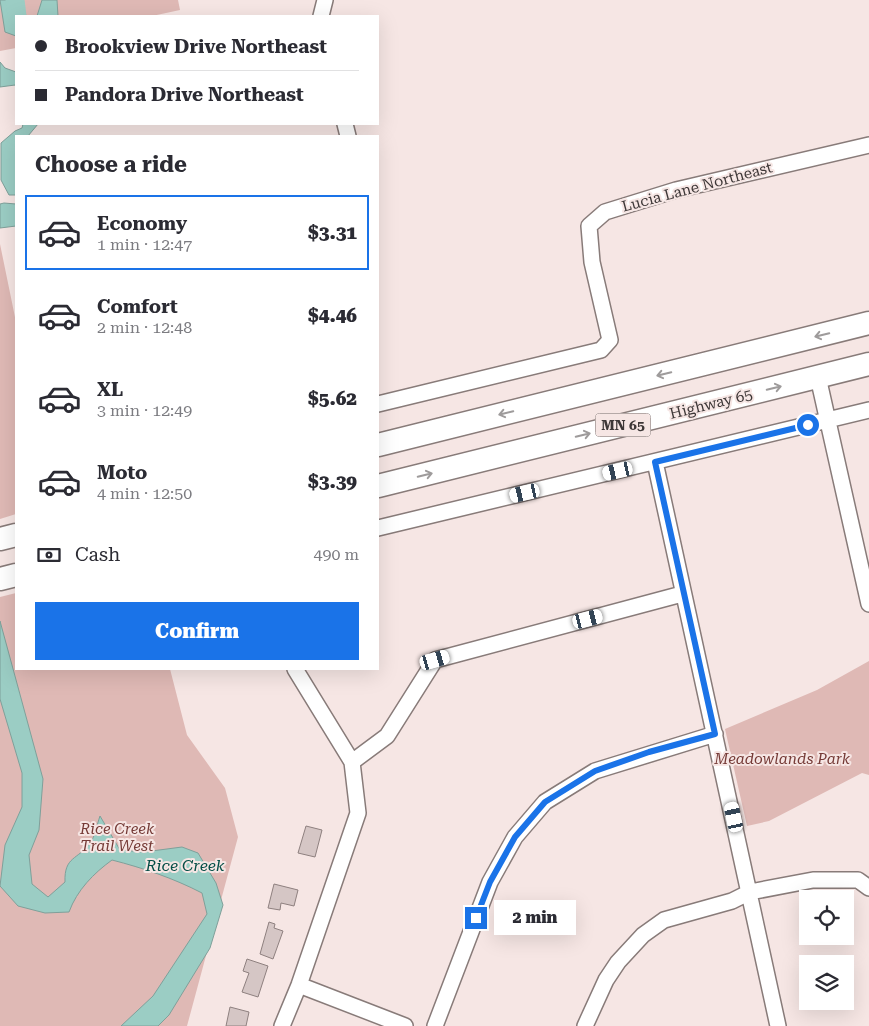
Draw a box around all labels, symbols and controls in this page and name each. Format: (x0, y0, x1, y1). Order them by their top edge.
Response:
text: Brookview Drive Northeast (65, 35, 327, 58)
text: Pandora Drive Northeast (65, 83, 304, 106)
text: Choose a ride (35, 152, 187, 177)
street label: Lucia Lane Northeast (620, 158, 774, 216)
icon: car (37, 210, 82, 255)
text: Economy (97, 212, 187, 235)
text: $3.31 (308, 221, 357, 244)
text: 1 min · 12:47 (97, 235, 192, 254)
icon: car (37, 293, 82, 338)
text: Comfort (97, 295, 178, 318)
text: $4.46 (308, 304, 357, 327)
text: 2 min · 12:48 (97, 318, 192, 337)
one-way arrow (814, 331, 830, 340)
one-way arrow (657, 370, 673, 379)
icon: car (37, 376, 82, 421)
text: XL (97, 378, 123, 401)
one-way arrow (766, 383, 782, 392)
street label: Highway 65 (668, 385, 754, 423)
text: $5.62 (308, 387, 357, 410)
text: 3 min · 12:49 (97, 401, 192, 420)
one-way arrow (499, 409, 515, 418)
road number: MN 65 (596, 414, 650, 436)
route start (797, 414, 819, 436)
one-way arrow (574, 430, 590, 440)
icon: car (37, 459, 82, 504)
car (601, 460, 634, 482)
text: Moto (97, 461, 147, 484)
one-way arrow (416, 469, 432, 479)
text: $3.39 (308, 470, 357, 493)
car (508, 482, 541, 504)
text: 4 min · 12:50 (97, 484, 192, 503)
icon: cash (35, 541, 63, 569)
text: Cash (75, 543, 120, 566)
text: 490 m (313, 545, 359, 564)
button: Confirm (35, 602, 359, 660)
car (571, 608, 604, 630)
car (418, 649, 451, 671)
park label: Meadowlands Park (713, 750, 851, 768)
car (723, 801, 744, 833)
park label: Rice Creek Trail West (79, 820, 155, 855)
water label: Rice Creek (144, 856, 225, 875)
map controls (799, 890, 854, 1010)
button: locate (799, 890, 854, 945)
callout: 2 min (494, 900, 576, 936)
route end (465, 907, 487, 929)
text: 2 min (513, 908, 557, 927)
button: layers (799, 955, 854, 1010)

